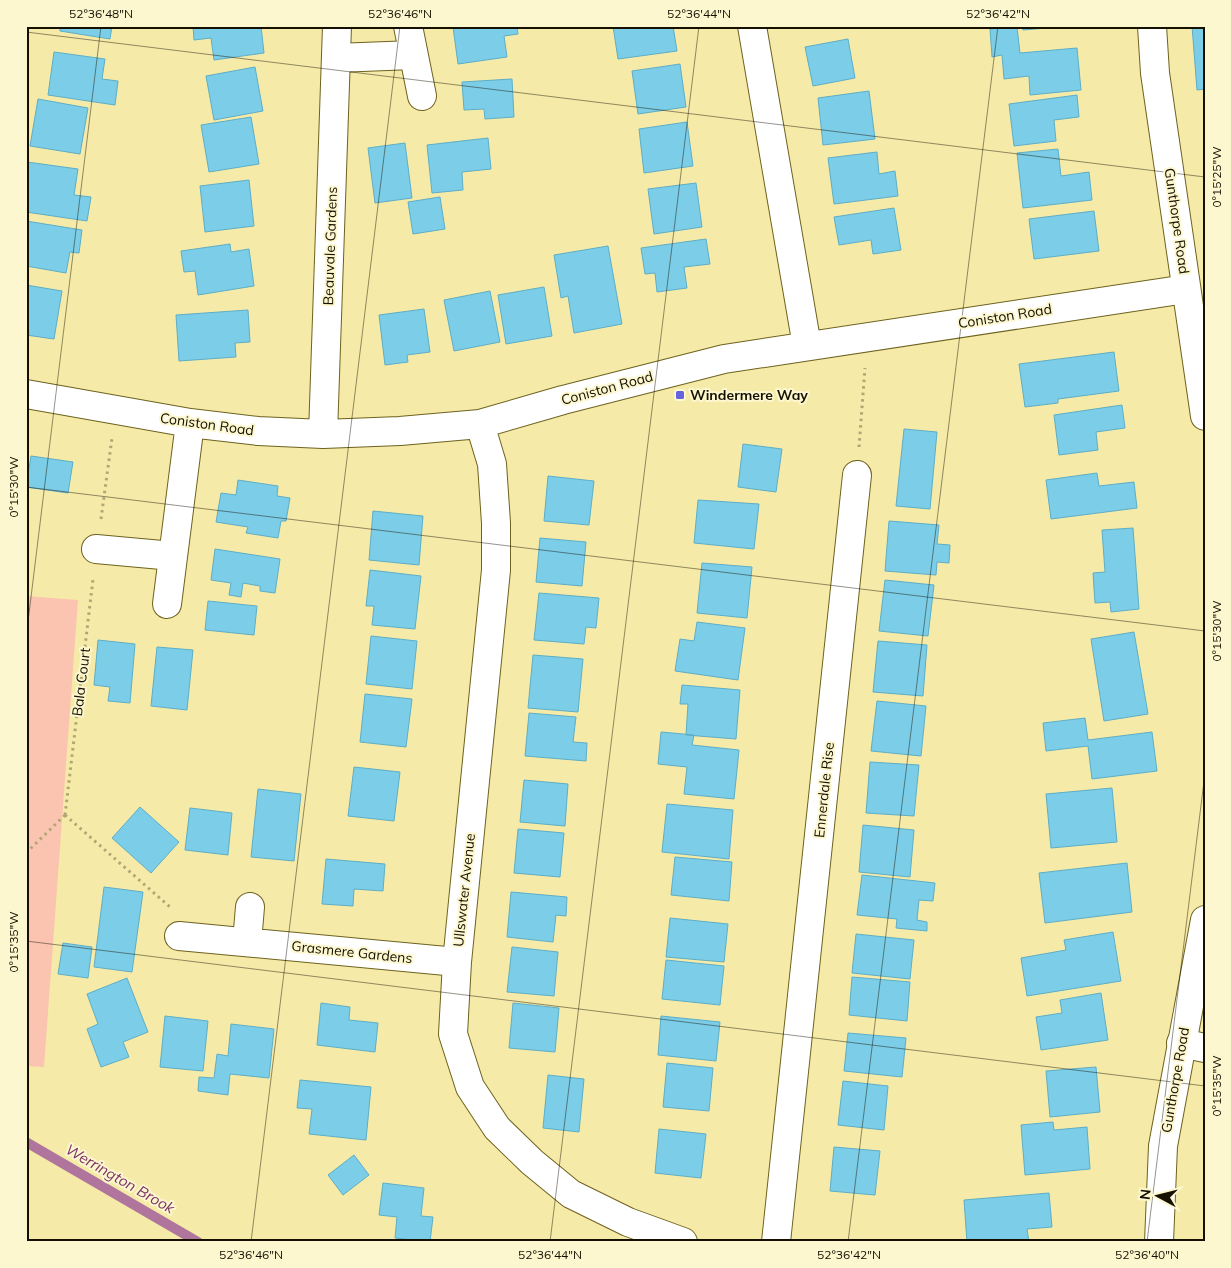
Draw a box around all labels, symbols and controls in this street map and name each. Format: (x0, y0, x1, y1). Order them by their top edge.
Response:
text: 52°36'48"N (69, 6, 133, 21)
text: 52°36'46"N (368, 6, 432, 21)
text: 52°36'44"N (667, 6, 731, 21)
text: 52°36'42"N (966, 6, 1030, 21)
text: 0°15'25"W (1209, 146, 1224, 208)
street label: Gunthorpe Road (1161, 167, 1193, 275)
street label: Beauvale Gardens (319, 186, 341, 306)
street label: Coniston Road (957, 300, 1053, 332)
street label: Coniston Road (559, 367, 655, 409)
place label: Windermere Way (690, 386, 808, 404)
marker: Windermere Way (674, 389, 686, 401)
street label: Coniston Road (159, 409, 255, 439)
text: 0°15'30"W (6, 456, 21, 518)
text: 0°15'30"W (1209, 600, 1224, 662)
street label: Bala Court (68, 647, 94, 717)
street label: Ennerdale Rise (810, 741, 838, 839)
street label: Ullswater Avenue (449, 832, 479, 948)
text: 0°15'35"W (6, 911, 21, 973)
street label: Grasmere Gardens (291, 937, 413, 967)
street label: Gunthorpe Road (1157, 1026, 1193, 1134)
text: 0°15'35"W (1209, 1055, 1224, 1117)
water label: Werrington Brook (62, 1140, 179, 1218)
north arrow (1134, 1170, 1184, 1220)
text: N (1136, 1188, 1155, 1201)
text: 52°36'46"N (219, 1247, 283, 1262)
text: 52°36'44"N (518, 1247, 582, 1262)
text: 52°36'42"N (817, 1247, 881, 1262)
text: 52°36'40"N (1115, 1247, 1179, 1262)

